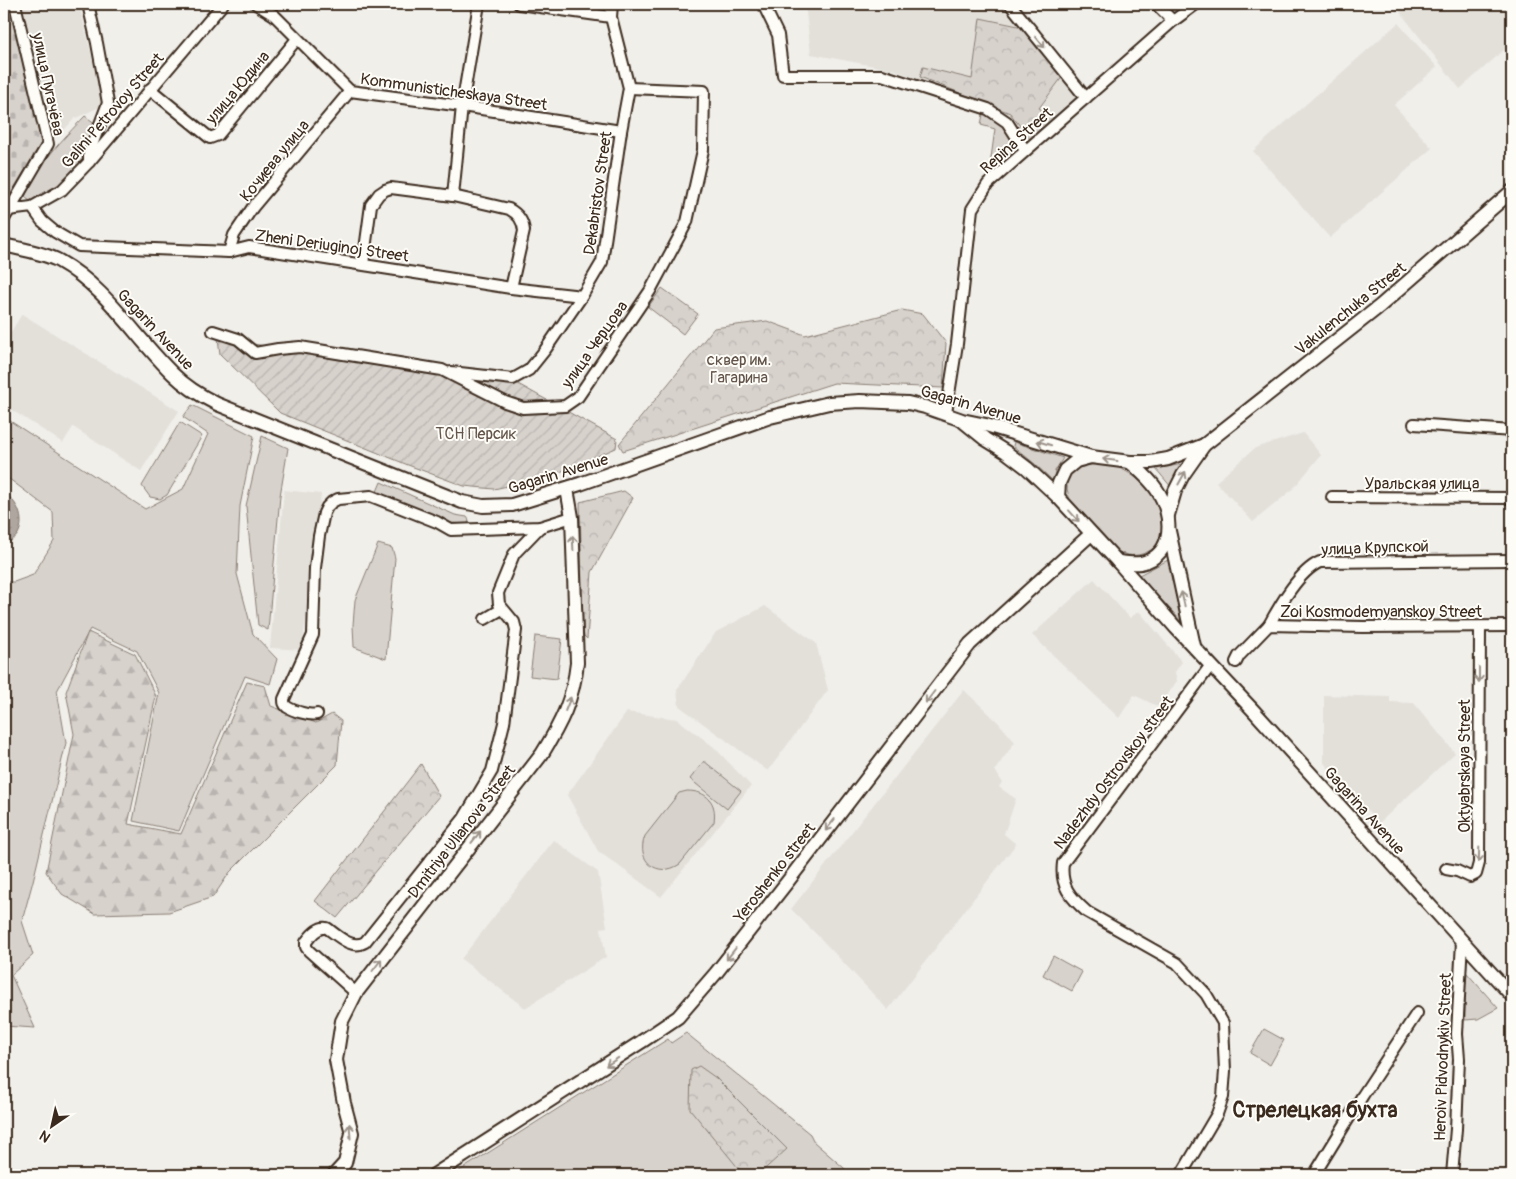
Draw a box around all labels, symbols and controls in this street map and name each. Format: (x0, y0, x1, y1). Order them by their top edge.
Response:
street label: улица Пугачёва (27, 30, 69, 137)
one-way arrow (1035, 35, 1046, 48)
street label: улица Юдина (201, 47, 274, 129)
street label: Galini Petrovoy Street (57, 48, 169, 173)
street label: Kommunisticheskaya Street (359, 69, 549, 115)
street label: Repina Street (976, 103, 1057, 179)
street label: Кочиева улица (236, 116, 314, 206)
street label: Dekabristov Street (579, 129, 617, 256)
street label: Zheni Deriuginoj Street (254, 225, 411, 267)
street label: Vakulenchuka Street (1291, 258, 1411, 360)
street label: Gagarin Avenue (113, 285, 198, 374)
street label: улица Черцова (557, 297, 632, 393)
park label: сквер им. Гагарина (707, 350, 771, 388)
street label: Gagarin Avenue (918, 381, 1023, 429)
park label: ТСН Персик (436, 424, 516, 444)
one-way arrow (1036, 437, 1052, 447)
street label: Gagarin Avenue (506, 449, 611, 499)
one-way arrow (1103, 455, 1119, 465)
one-way arrow (1178, 471, 1187, 486)
street label: Уральская улица (1364, 474, 1480, 494)
one-way arrow (1069, 509, 1080, 522)
one-way arrow (569, 535, 578, 551)
street label: улица Крупской (1320, 536, 1429, 560)
one-way arrow (1178, 591, 1187, 607)
street label: Zoi Kosmodemyanskoy Street (1280, 602, 1483, 622)
one-way arrow (1474, 667, 1484, 683)
one-way arrow (925, 690, 935, 704)
street label: Nadezhdy Ostrovskoy street (1050, 691, 1178, 853)
one-way arrow (564, 697, 573, 712)
street label: Oktyabrskaya Street (1455, 699, 1475, 833)
street label: Dmitriya Ulianova Street (404, 761, 520, 902)
street label: Gagarina Avenue (1320, 763, 1409, 859)
street label: Yeroshenko street (729, 818, 820, 927)
one-way arrow (825, 818, 836, 831)
one-way arrow (471, 831, 482, 844)
one-way arrow (1474, 847, 1484, 863)
one-way arrow (725, 947, 736, 960)
one-way arrow (371, 959, 382, 972)
street label: Heroiv Pidvodnykiv Street (1430, 972, 1456, 1141)
one-way arrow (605, 1057, 619, 1067)
district label: Стрелецкая бухта (1232, 1097, 1398, 1124)
north arrow (28, 1102, 78, 1152)
one-way arrow (345, 1124, 354, 1140)
text: N (36, 1127, 54, 1146)

